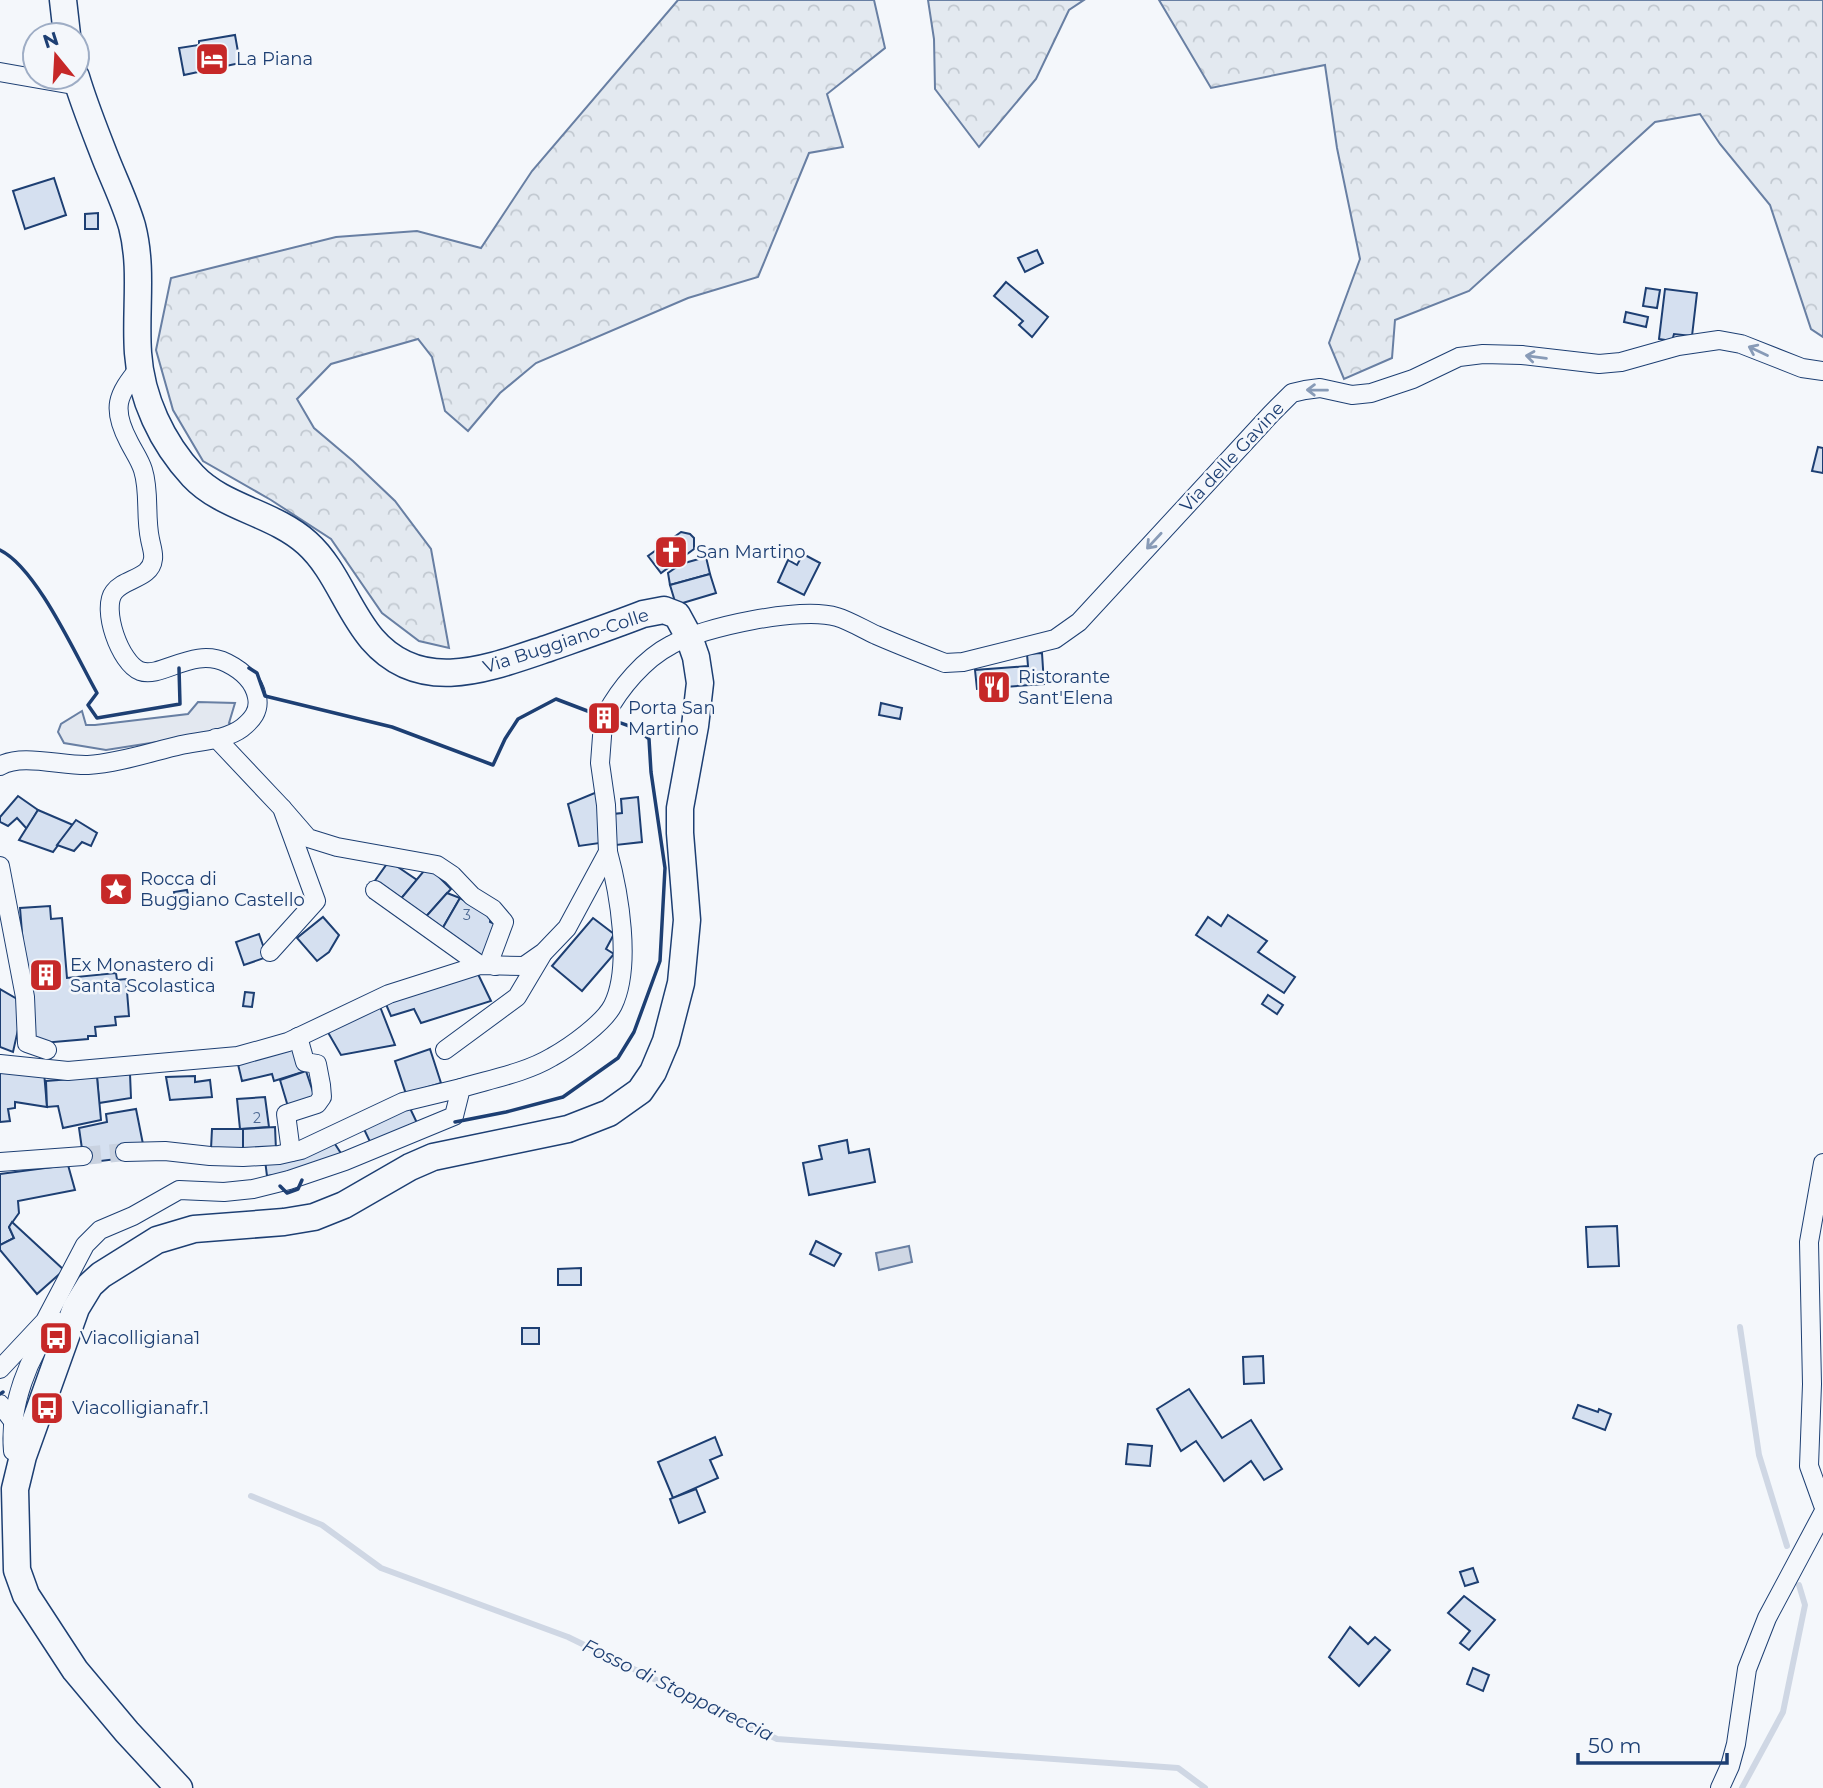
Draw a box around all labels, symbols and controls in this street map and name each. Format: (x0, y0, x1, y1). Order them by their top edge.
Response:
north arrow (21, 21, 91, 91)
text: N (40, 27, 62, 54)
hotel icon: La Piana (193, 40, 231, 78)
place label: La Piana (236, 48, 313, 70)
one-way arrow (1748, 344, 1769, 357)
one-way arrow (1525, 350, 1547, 363)
one-way arrow (1305, 383, 1328, 397)
street label: Via delle Gavine (1175, 397, 1289, 517)
one-way arrow (1146, 532, 1162, 550)
church icon: San Martino (652, 533, 690, 571)
place label: San Martino (696, 541, 805, 563)
street label: Via Buggiano-Colle (480, 604, 652, 678)
place label: Ristorante Sant'Elena (1018, 666, 1113, 709)
restaurant icon: Ristorante Sant'Elena (975, 668, 1013, 706)
place label: Porta San Martino (628, 697, 716, 740)
building icon: Porta San Martino (585, 699, 623, 737)
place label: Rocca di Buggiano Castello (140, 868, 305, 911)
place icon: Rocca di Buggiano Castello (97, 870, 135, 908)
house number: 3 (463, 906, 471, 924)
place label: Ex Monastero di Santa Scolastica (70, 954, 216, 997)
building icon: Ex Monastero di Santa Scolastica (27, 956, 65, 994)
house number: 2 (253, 1109, 261, 1127)
bus stop icon: Viacolligiana1 (37, 1319, 75, 1357)
place label: Viacolligiana1 (80, 1327, 200, 1349)
bus stop icon: Viacolligianafr.1 (28, 1389, 66, 1427)
place label: Viacolligianafr.1 (72, 1397, 209, 1419)
water label: Fosso di Stoppareccia (579, 1634, 777, 1746)
scale bar (1578, 1722, 1727, 1766)
text: 50 m (1588, 1733, 1642, 1758)

